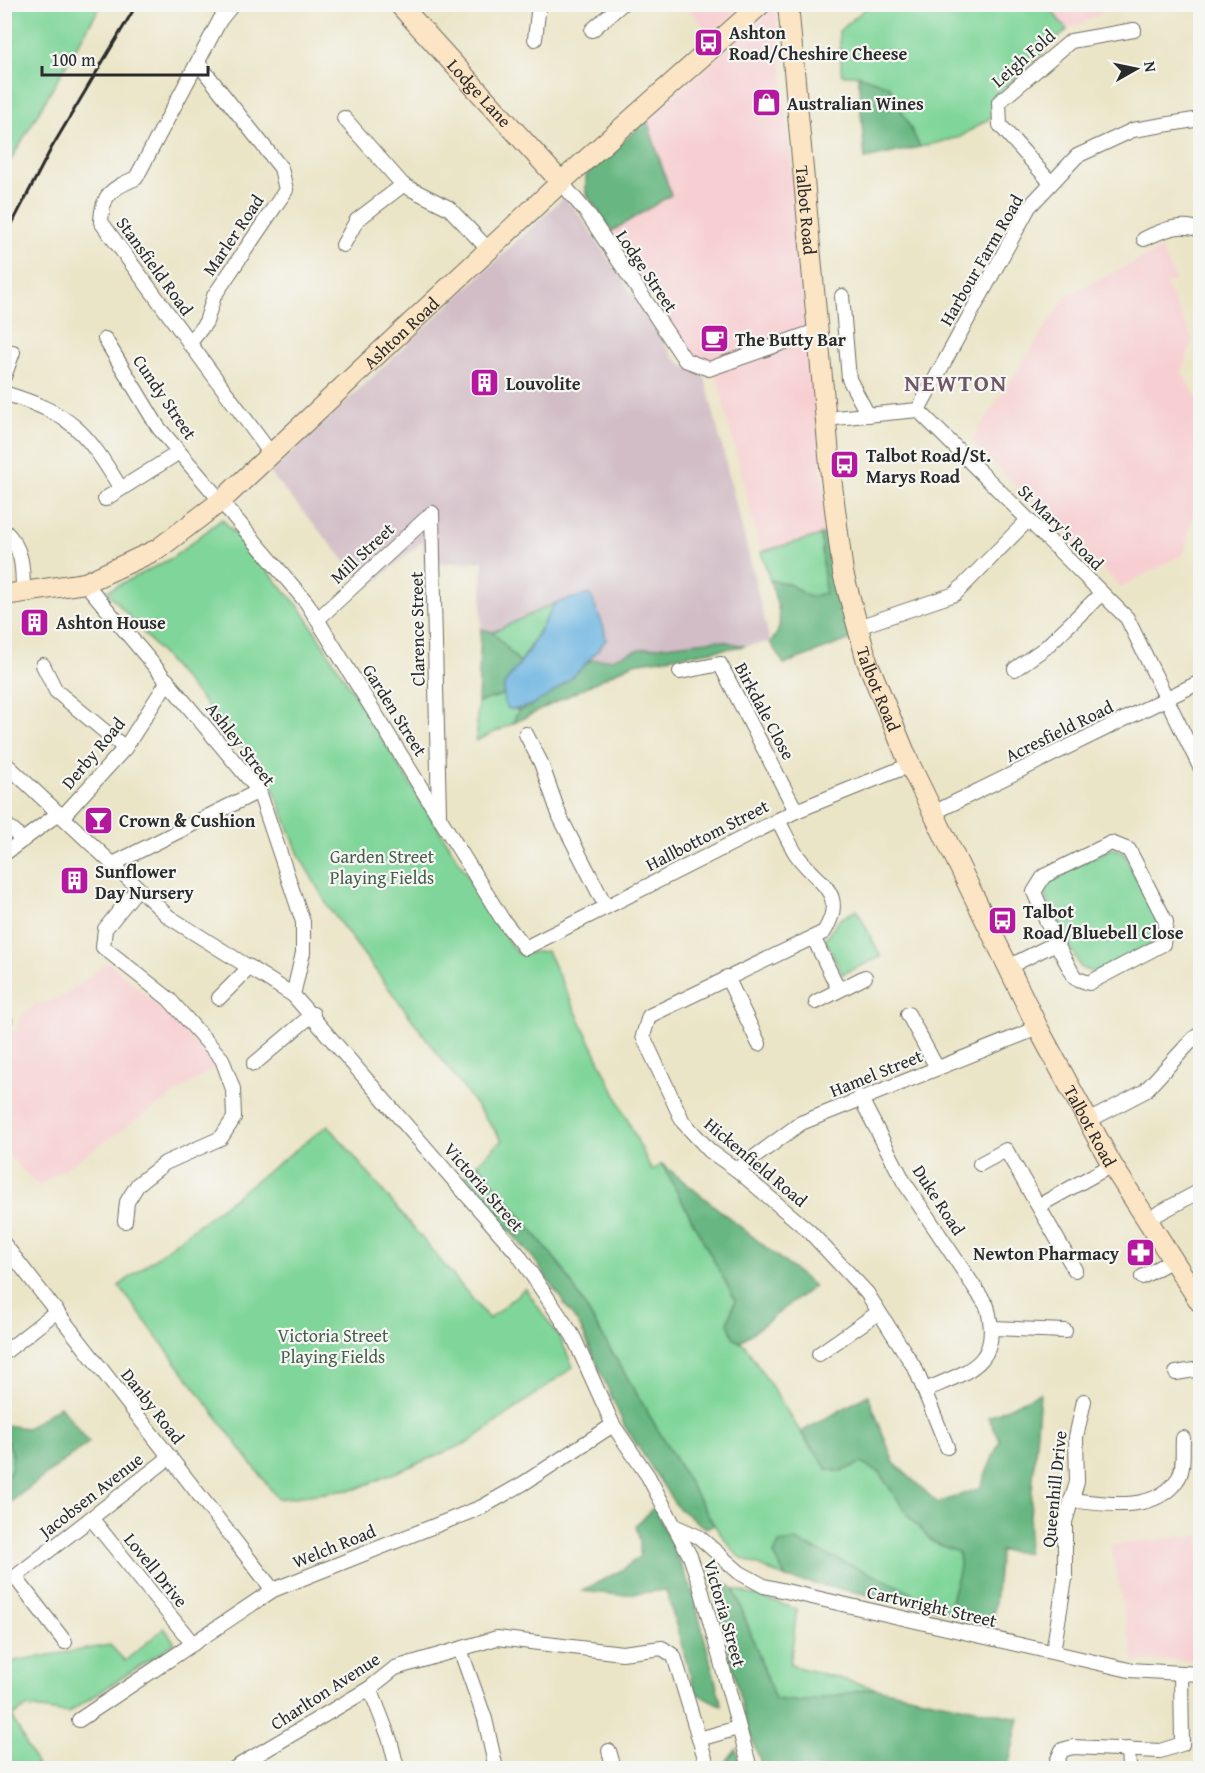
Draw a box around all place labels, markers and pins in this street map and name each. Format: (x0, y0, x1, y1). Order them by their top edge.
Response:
place label: Ashton Road/Cheshire Cheese (729, 19, 908, 67)
bus stop icon: Ashton Road/Cheshire Cheese (692, 26, 724, 58)
shop icon: Australian Wines (750, 87, 782, 119)
place label: Australian Wines (787, 90, 924, 117)
cafe icon: The Butty Bar (698, 323, 730, 355)
place label: The Butty Bar (735, 326, 847, 353)
building icon: Louvolite (469, 367, 501, 399)
place label: Louvolite (506, 370, 581, 397)
place label: Talbot Road/St. Marys Road (866, 442, 991, 490)
bus stop icon: Talbot Road/St. Marys Road (829, 449, 861, 481)
building icon: Ashton House (19, 606, 51, 638)
place label: Ashton House (56, 609, 166, 636)
bar icon: Crown & Cushion (82, 804, 114, 836)
place label: Crown & Cushion (119, 807, 256, 834)
place label: Sunflower Day Nursery (95, 858, 195, 906)
building icon: Sunflower Day Nursery (58, 865, 90, 897)
place label: Talbot Road/Bluebell Close (1023, 898, 1184, 946)
bus stop icon: Talbot Road/Bluebell Close (986, 905, 1018, 937)
pharmacy icon: Newton Pharmacy (1124, 1237, 1156, 1269)
place label: Newton Pharmacy (973, 1240, 1120, 1267)

